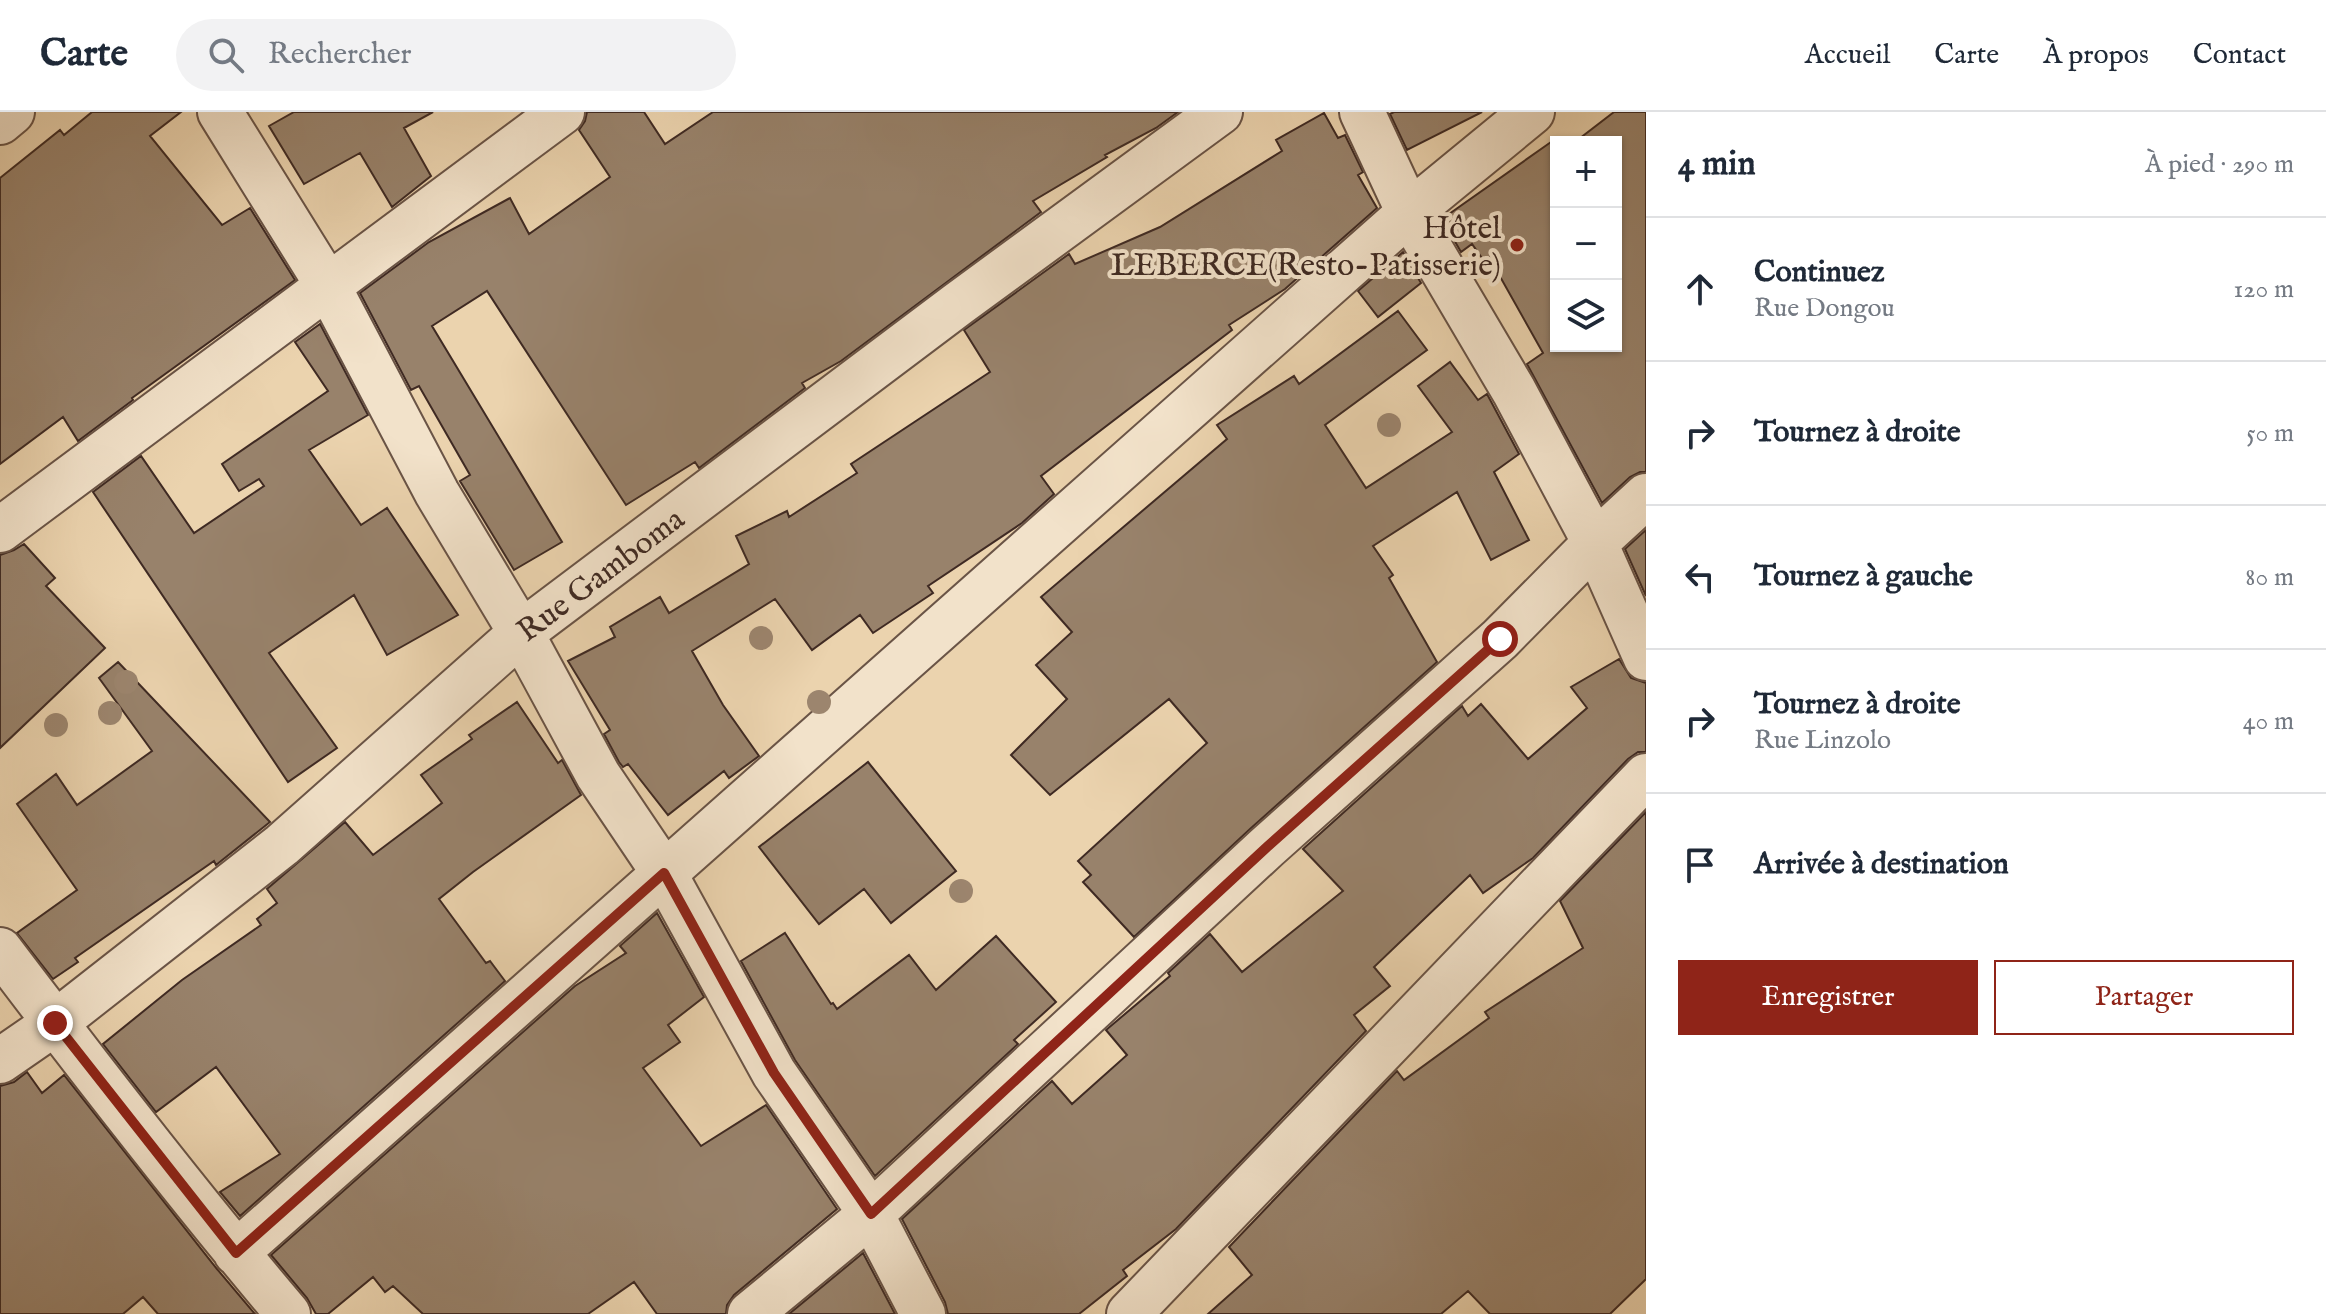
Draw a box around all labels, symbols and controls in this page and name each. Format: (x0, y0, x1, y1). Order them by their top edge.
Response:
search box (176, 19, 736, 91)
text: Carte (40, 31, 128, 79)
icon: search (204, 33, 248, 77)
text: Rechercher (268, 36, 412, 74)
text: Accueil (1805, 38, 1890, 73)
text: Carte (1934, 38, 1999, 73)
text: À propos (2043, 38, 2149, 73)
text: Contact (2193, 38, 2286, 73)
map controls (1550, 136, 1622, 352)
button: + (1550, 136, 1622, 208)
text: 4 min (1678, 143, 1756, 186)
text: À pied · 290 m (2145, 148, 2294, 181)
button: − (1550, 208, 1622, 280)
place label: Hôtel LEBERCE(Resto-Patisserie) (1111, 209, 1501, 287)
marker: Hôtel LEBERCE(Resto-Patisserie) (1508, 236, 1526, 254)
text: Continuez (1754, 254, 1885, 292)
icon: ahead (1678, 267, 1722, 311)
text: 120 m (2234, 273, 2294, 306)
button: layers (1550, 280, 1622, 352)
text: Rue Dongou (1754, 292, 1895, 325)
icon: right (1678, 411, 1722, 455)
text: Tournez à droite (1754, 414, 1961, 452)
text: 50 m (2246, 417, 2294, 450)
street label: Rue Gamboma (510, 500, 694, 652)
icon: left (1678, 555, 1722, 599)
text: Tournez à gauche (1754, 558, 1973, 596)
text: 80 m (2245, 561, 2294, 594)
route start (1482, 621, 1518, 657)
text: Tournez à droite (1754, 686, 1961, 724)
icon: right (1678, 699, 1722, 743)
text: 40 m (2243, 705, 2294, 738)
text: Rue Linzolo (1754, 724, 1891, 757)
icon: arrive (1678, 843, 1722, 887)
text: Arrivée à destination (1754, 846, 2009, 884)
button: Enregistrer (1678, 960, 1978, 1035)
button: Partager (1994, 960, 2294, 1035)
route end (37, 1005, 73, 1041)

